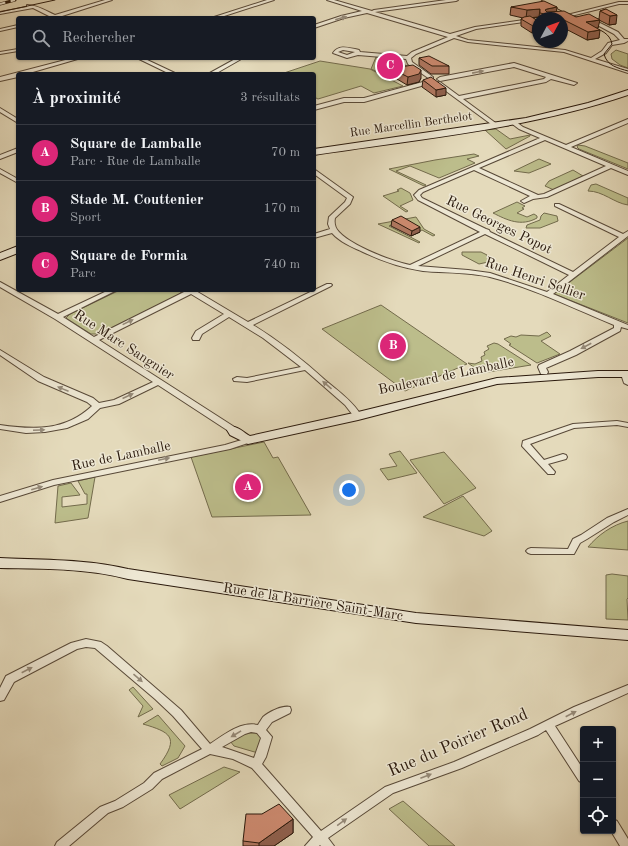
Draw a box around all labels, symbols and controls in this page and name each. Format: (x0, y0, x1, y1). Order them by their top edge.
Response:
north arrow (532, 12, 568, 48)
one-way arrow (336, 15, 348, 21)
search box (16, 16, 316, 60)
icon: search (30, 27, 52, 49)
text: Rechercher (62, 31, 135, 46)
pin: C (377, 51, 403, 81)
one-way arrow (472, 68, 484, 74)
text: À proximité (32, 90, 121, 107)
text: 3 résultats (240, 91, 300, 104)
street label: Rue Marcellin Berthelot (349, 110, 473, 140)
text: Square de Lamballe (70, 137, 202, 152)
text: A (40, 146, 50, 159)
text: 70 m (271, 146, 300, 159)
text: Parc · Rue de Lamballe (70, 155, 200, 168)
text: Stade M. Couttenier (70, 193, 204, 208)
street label: Rue Georges Popot (444, 193, 554, 257)
text: B (40, 202, 50, 215)
text: 170 m (263, 202, 300, 215)
text: Sport (70, 211, 101, 224)
text: Square de Formia (70, 249, 188, 264)
street label: Rue Henri Sellier (483, 255, 587, 303)
text: C (41, 258, 49, 271)
text: 740 m (263, 258, 300, 271)
text: Parc (70, 267, 96, 280)
street label: Rue Marc Sangnier (71, 307, 177, 383)
one-way arrow (122, 319, 133, 326)
pin: B (380, 331, 406, 361)
one-way arrow (581, 343, 592, 349)
street label: Boulevard de Lamballe (377, 355, 515, 397)
one-way arrow (321, 380, 332, 389)
one-way arrow (57, 386, 68, 392)
one-way arrow (123, 393, 134, 399)
one-way arrow (33, 427, 45, 434)
street label: Rue de Lamballe (70, 439, 172, 473)
one-way arrow (158, 456, 170, 462)
pin: A (235, 472, 261, 502)
your location (339, 480, 359, 500)
one-way arrow (32, 485, 44, 491)
street label: Rue de la Barrière Saint-Marc (222, 581, 404, 623)
one-way arrow (21, 667, 32, 674)
one-way arrow (133, 673, 144, 682)
street label: Rue du Poirier Rond (386, 706, 530, 780)
one-way arrow (565, 711, 577, 717)
map controls (580, 726, 616, 834)
button: + (580, 726, 616, 762)
one-way arrow (230, 731, 242, 738)
button: − (580, 762, 616, 798)
one-way arrow (421, 773, 433, 779)
button: locate (580, 798, 616, 834)
one-way arrow (337, 818, 347, 826)

